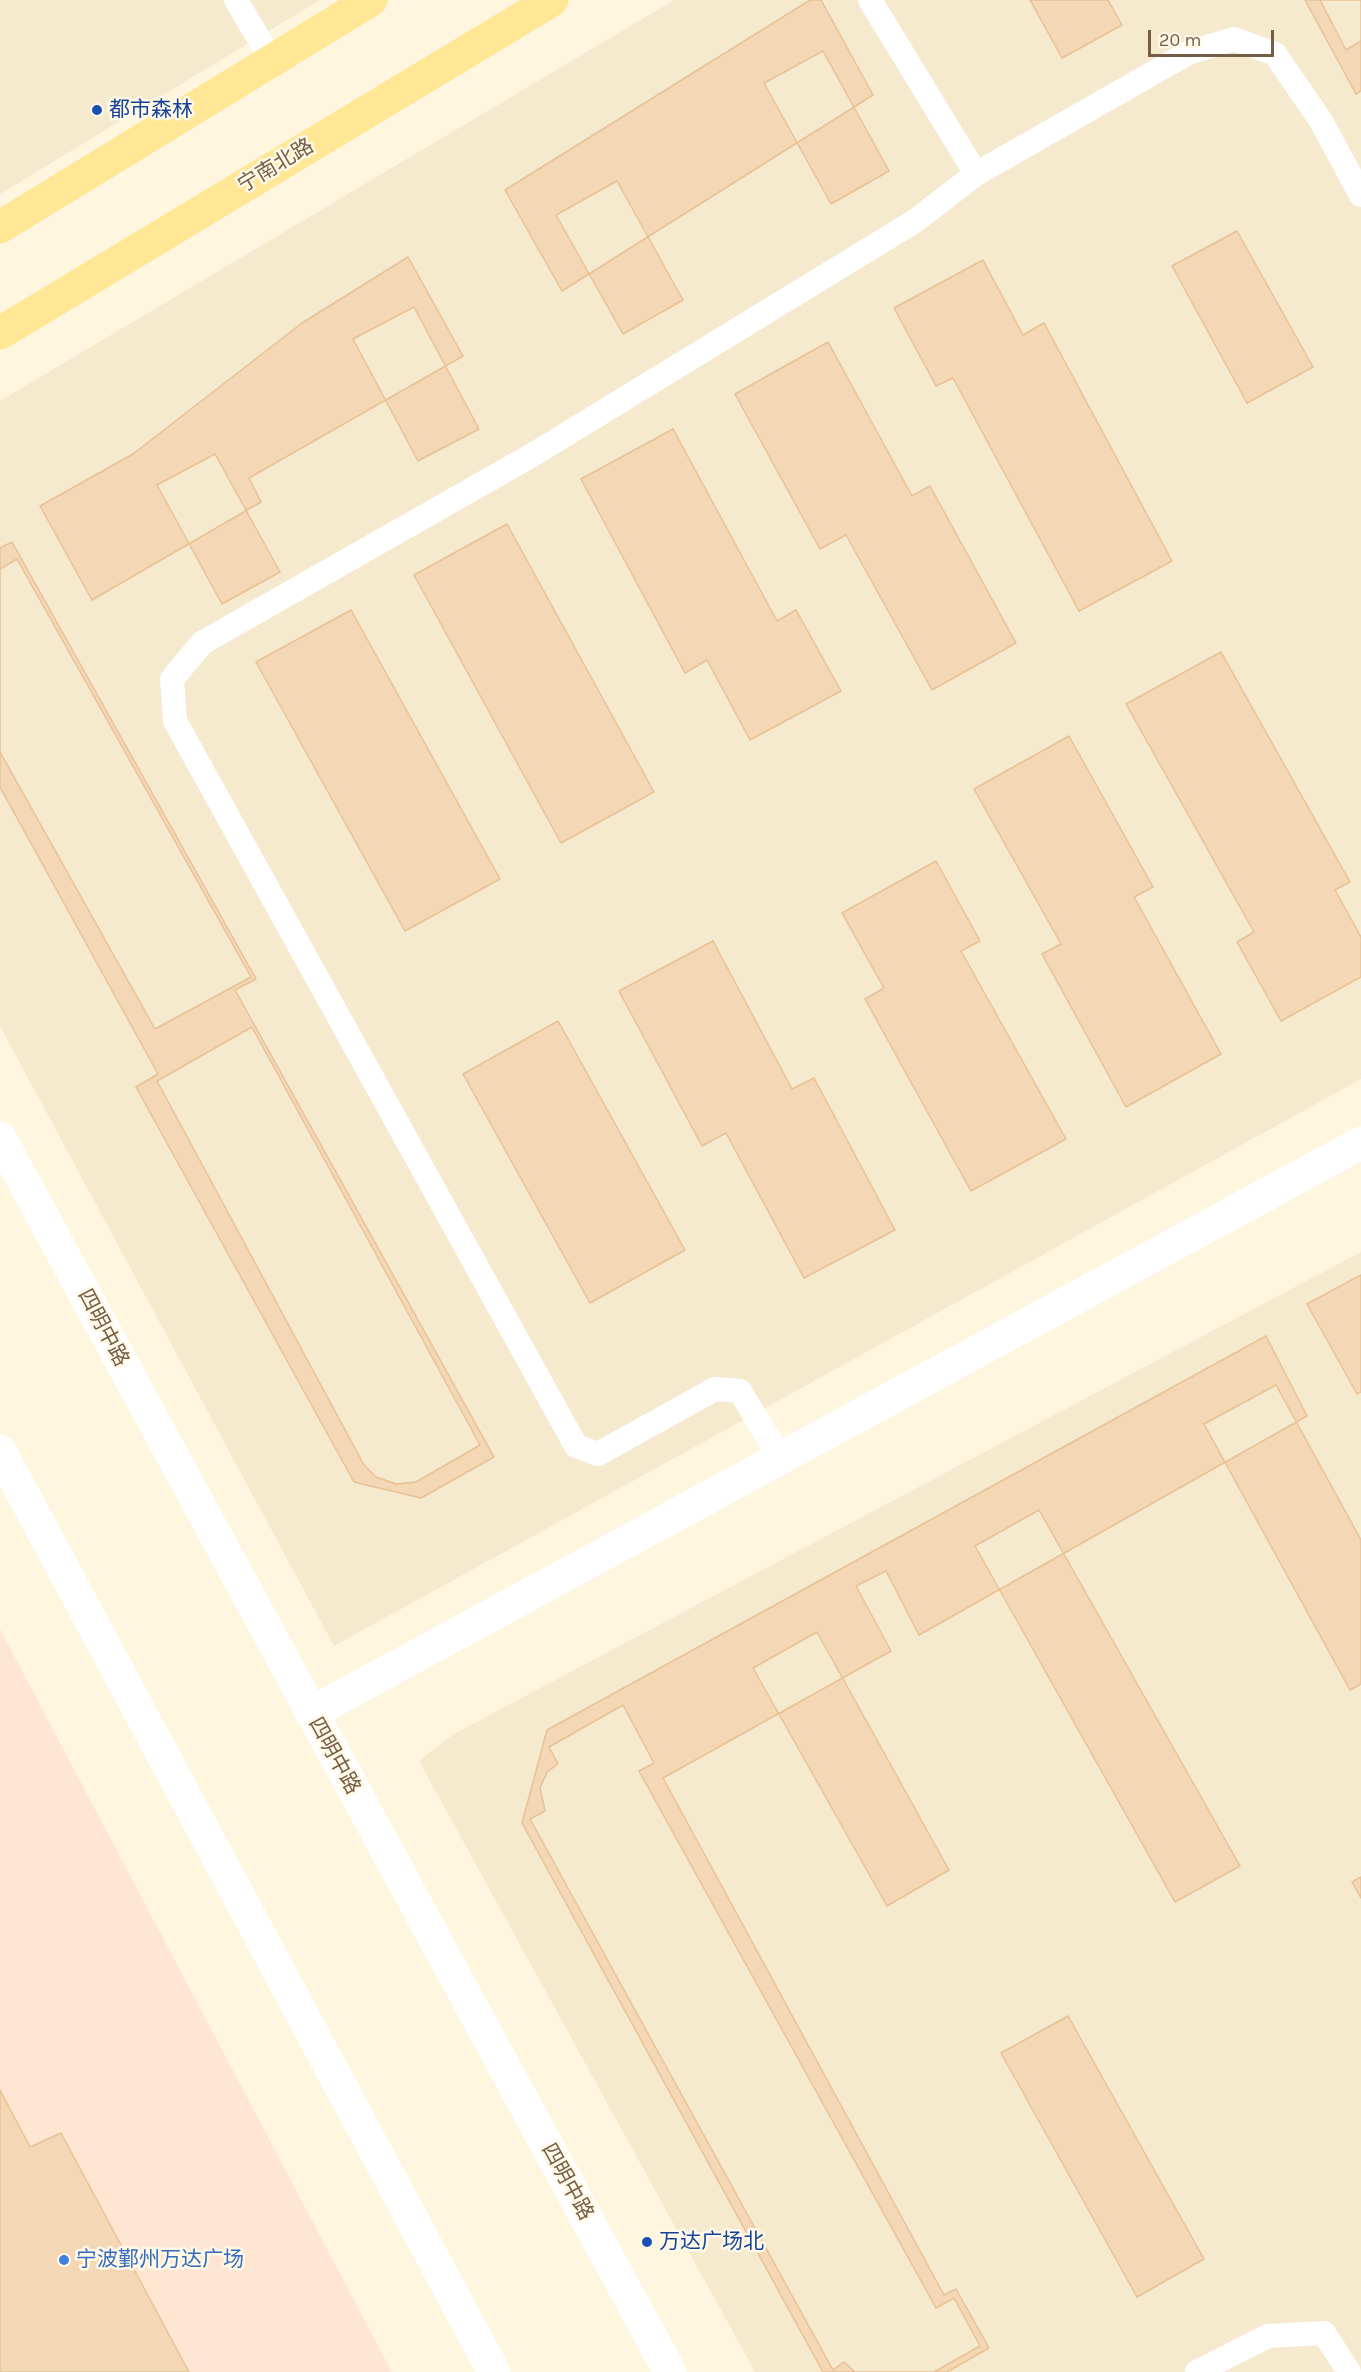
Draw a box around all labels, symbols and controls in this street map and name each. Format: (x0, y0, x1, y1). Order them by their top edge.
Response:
scale bar (1151, 18, 1277, 56)
text: 20 m (1159, 29, 1201, 51)
place label: 都市森林 (109, 97, 193, 123)
marker: 都市森林 (90, 103, 104, 117)
street label: 宁南北路 (234, 134, 318, 198)
street label: 四明中路 (72, 1285, 134, 1371)
street label: 四明中路 (303, 1713, 365, 1799)
street label: 四明中路 (536, 2139, 598, 2225)
place label: 万达广场北 (659, 2229, 764, 2255)
marker: 万达广场北 (640, 2235, 654, 2249)
place label: 宁波鄞州万达广场 (76, 2247, 244, 2273)
marker: 宁波鄞州万达广场 (57, 2253, 71, 2267)

